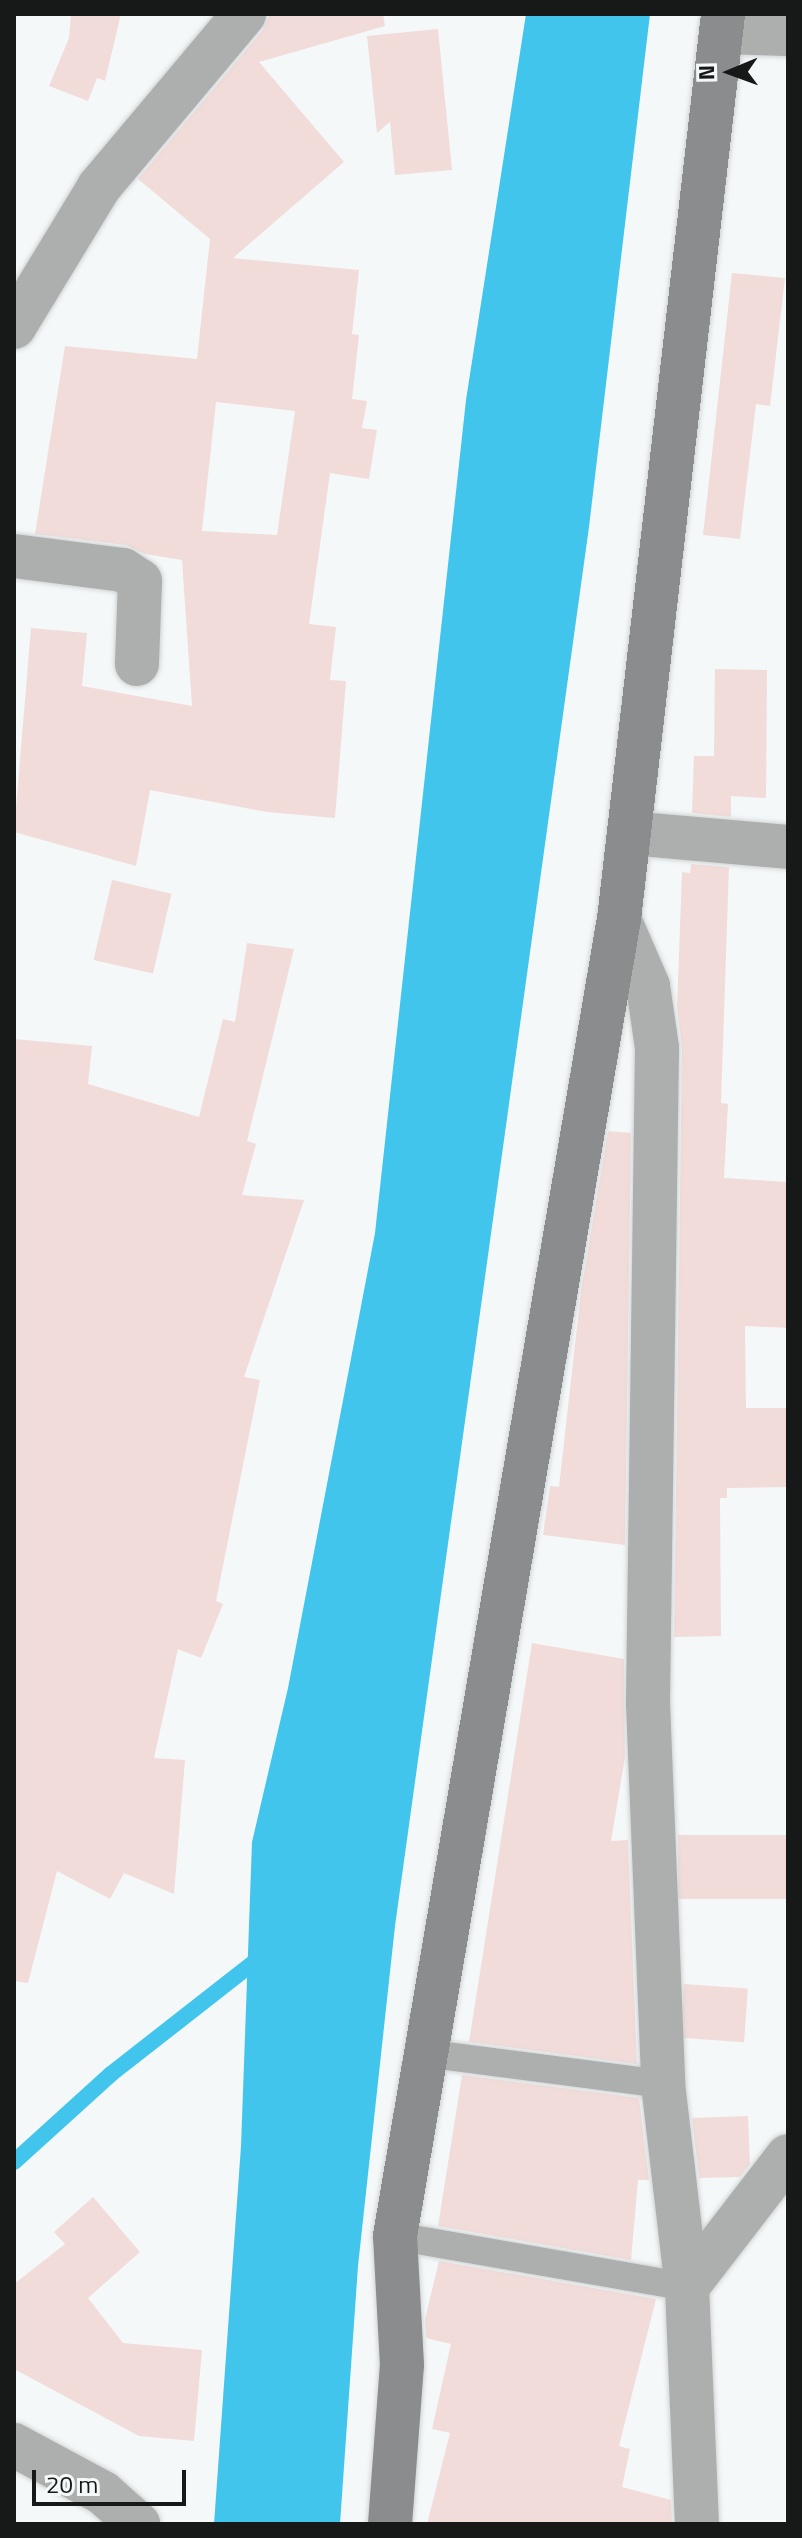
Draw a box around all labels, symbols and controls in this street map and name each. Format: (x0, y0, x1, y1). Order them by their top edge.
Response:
north arrow (690, 32, 770, 112)
text: N (689, 64, 723, 80)
scale bar (36, 2454, 190, 2504)
text: 20 m (46, 2466, 98, 2502)

